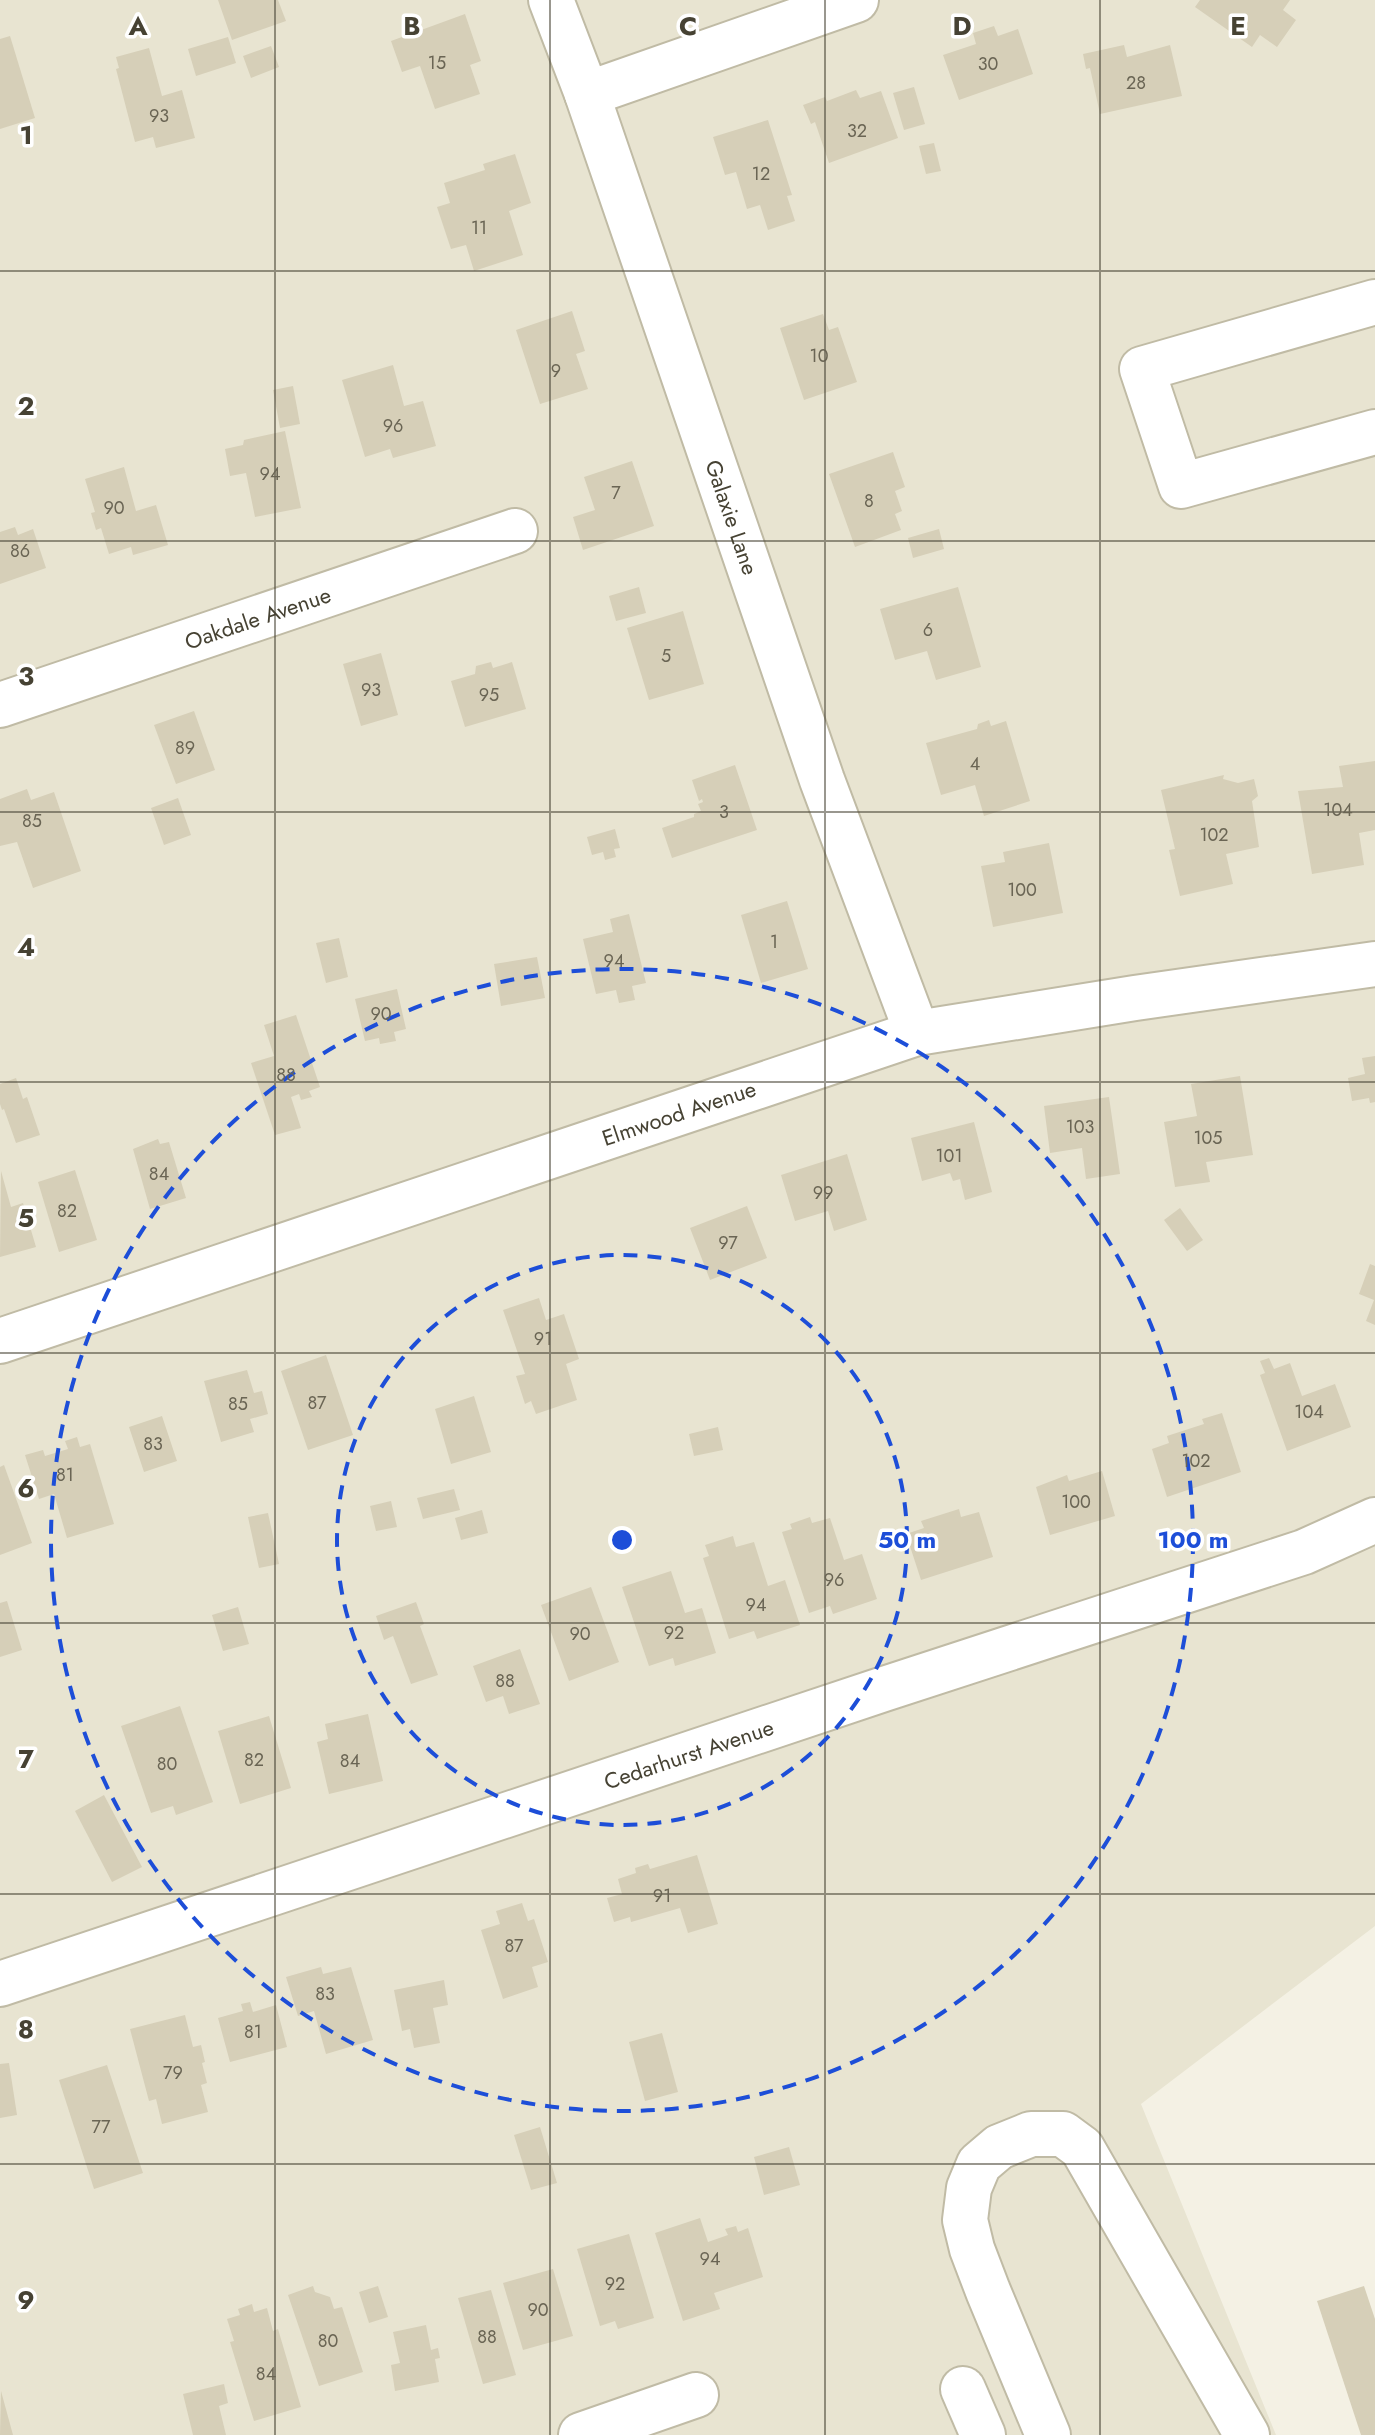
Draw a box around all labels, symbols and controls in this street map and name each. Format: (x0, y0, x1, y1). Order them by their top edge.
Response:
text: A (127, 7, 148, 45)
text: B (403, 7, 421, 45)
text: C (679, 7, 697, 45)
text: D (952, 7, 972, 45)
text: E (1230, 7, 1246, 45)
house number: 15 (428, 50, 446, 76)
house number: 30 (978, 51, 999, 77)
house number: 28 (1126, 70, 1146, 96)
house number: 93 (149, 103, 169, 129)
text: 1 (19, 116, 33, 154)
house number: 32 (847, 118, 867, 144)
house number: 12 (752, 161, 770, 187)
house number: 11 (471, 215, 487, 241)
house number: 10 (810, 343, 829, 369)
house number: 9 (551, 358, 561, 384)
text: 2 (17, 387, 35, 425)
house number: 96 (383, 413, 403, 439)
street label: Galaxie Lane (697, 455, 766, 579)
house number: 94 (260, 461, 280, 487)
house number: 7 (611, 480, 621, 506)
house number: 8 (864, 488, 874, 514)
house number: 90 (103, 495, 125, 521)
house number: 86 (10, 538, 30, 564)
street label: Oakdale Avenue (180, 578, 335, 657)
house number: 6 (923, 617, 933, 643)
house number: 5 (661, 643, 671, 669)
text: 3 (18, 657, 34, 695)
house number: 93 (361, 677, 381, 703)
house number: 95 (479, 682, 499, 708)
house number: 89 (175, 735, 195, 761)
house number: 4 (970, 751, 980, 777)
house number: 104 (1323, 797, 1353, 823)
house number: 3 (719, 799, 729, 825)
house number: 85 (22, 808, 42, 834)
house number: 102 (1199, 822, 1229, 848)
house number: 100 (1007, 877, 1037, 903)
text: 4 (17, 928, 35, 966)
house number: 1 (770, 929, 778, 955)
house number: 94 (604, 948, 624, 974)
house number: 90 (370, 1001, 392, 1027)
house number: 88 (276, 1062, 296, 1088)
street label: Elmwood Avenue (597, 1072, 760, 1154)
house number: 103 (1066, 1114, 1095, 1140)
house number: 105 (1193, 1125, 1223, 1151)
house number: 101 (936, 1143, 963, 1169)
house number: 84 (149, 1161, 169, 1187)
house number: 99 (813, 1180, 833, 1206)
house number: 82 (57, 1198, 77, 1224)
text: 5 (18, 1199, 34, 1237)
house number: 97 (718, 1230, 738, 1256)
house number: 91 (534, 1326, 552, 1352)
house number: 87 (307, 1390, 327, 1416)
house number: 85 (228, 1391, 248, 1417)
house number: 104 (1294, 1399, 1324, 1425)
house number: 83 (143, 1431, 163, 1457)
house number: 102 (1181, 1448, 1211, 1474)
house number: 81 (56, 1462, 74, 1488)
text: 6 (17, 1469, 35, 1507)
house number: 100 (1061, 1489, 1091, 1515)
text: 50 m (878, 1522, 936, 1557)
text: 100 m (1158, 1522, 1228, 1557)
centre of rings (608, 1526, 636, 1554)
house number: 96 (824, 1567, 844, 1593)
house number: 94 (746, 1592, 766, 1618)
house number: 92 (664, 1620, 684, 1646)
house number: 90 (569, 1621, 591, 1647)
house number: 88 (495, 1668, 515, 1694)
street label: Cedarhurst Avenue (600, 1711, 778, 1797)
text: 7 (18, 1740, 34, 1778)
house number: 82 (244, 1747, 264, 1773)
house number: 84 (340, 1748, 360, 1774)
house number: 80 (157, 1751, 178, 1777)
house number: 91 (653, 1883, 671, 1909)
house number: 87 (504, 1933, 524, 1959)
house number: 83 (315, 1981, 335, 2007)
text: 8 (18, 2010, 34, 2048)
house number: 81 (244, 2019, 262, 2045)
house number: 79 (163, 2060, 183, 2086)
house number: 77 (92, 2114, 111, 2140)
house number: 94 (700, 2246, 720, 2272)
house number: 92 (605, 2271, 625, 2297)
text: 9 (17, 2281, 35, 2319)
house number: 90 (527, 2297, 549, 2323)
house number: 88 (477, 2324, 497, 2350)
house number: 80 (318, 2328, 339, 2354)
house number: 84 (256, 2361, 276, 2387)

